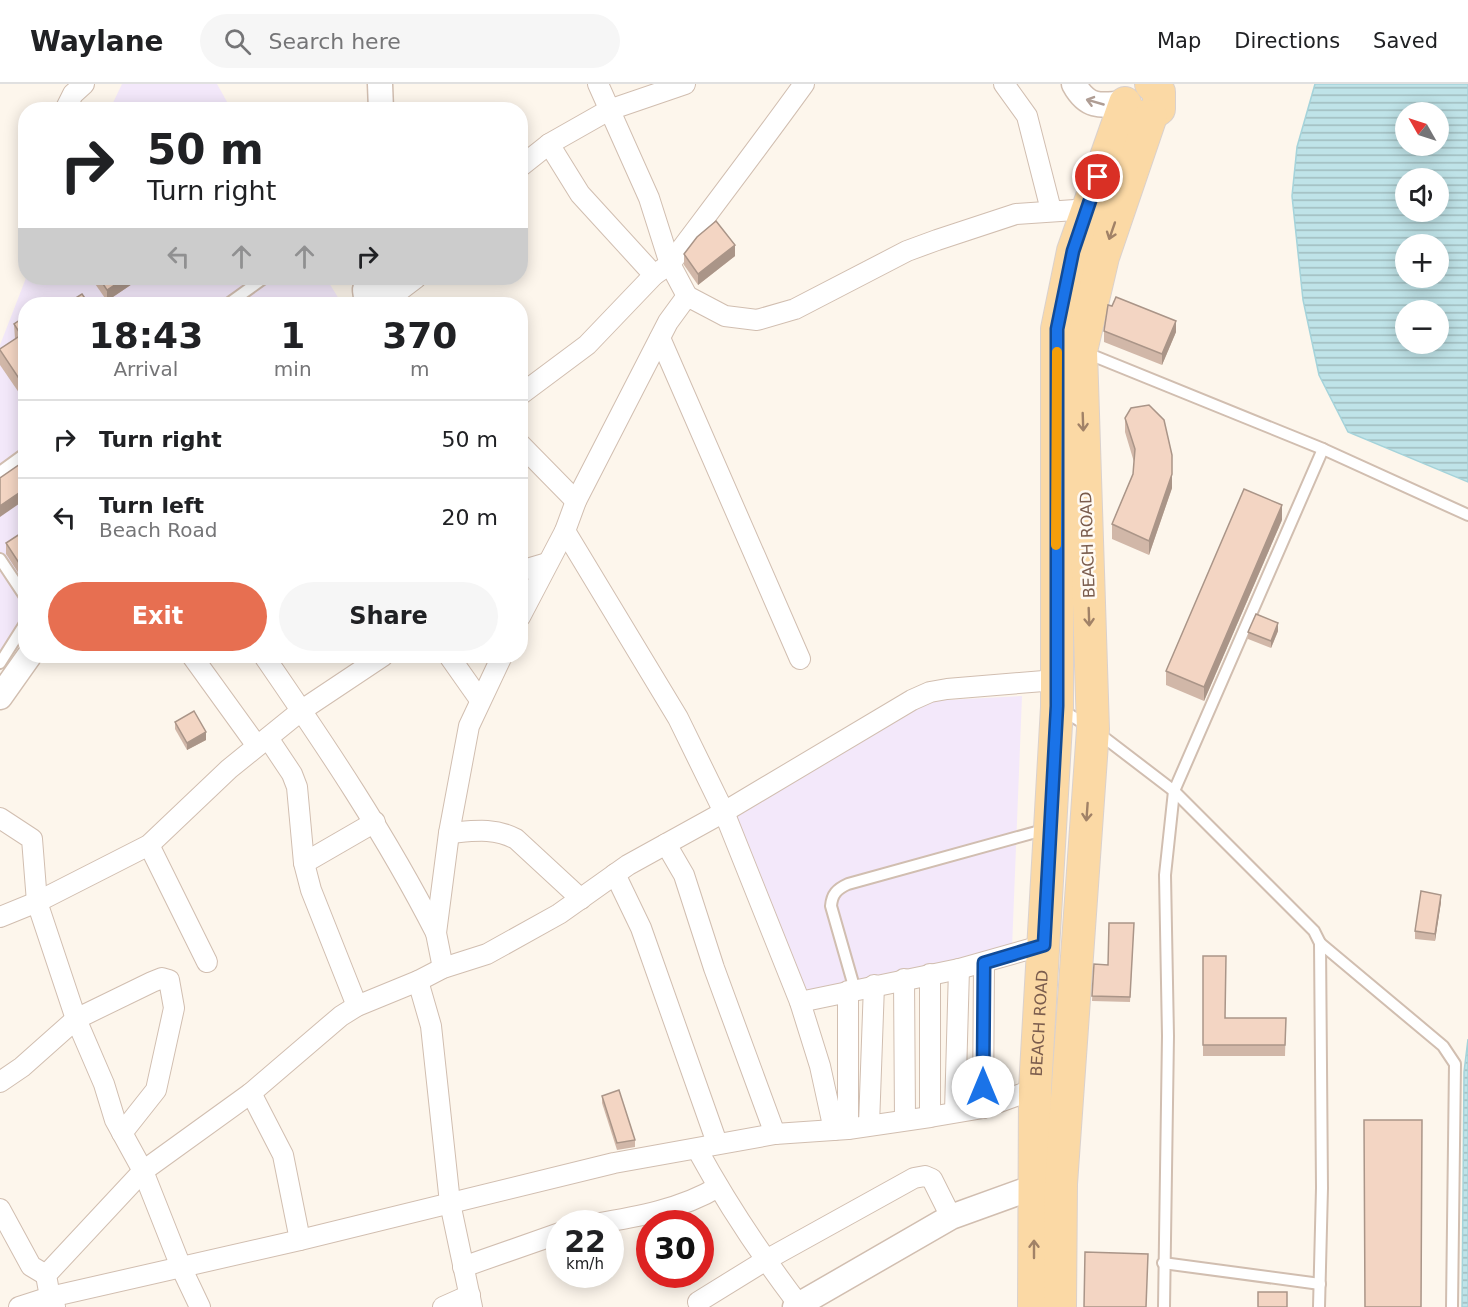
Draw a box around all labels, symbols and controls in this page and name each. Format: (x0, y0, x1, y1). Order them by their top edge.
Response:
search box (200, 14, 620, 68)
text: Waylane (30, 25, 164, 58)
icon: search (221, 25, 254, 58)
text: Search here (269, 29, 401, 54)
text: Map (1157, 29, 1201, 53)
text: Directions (1234, 29, 1340, 53)
text: Saved (1373, 29, 1438, 53)
one-way arrow (1086, 96, 1105, 107)
north arrow (1395, 102, 1449, 156)
map controls (1395, 102, 1449, 354)
text: 50 m (147, 125, 264, 174)
icon: right (48, 126, 126, 204)
pin (1072, 151, 1123, 202)
icon: arrive (1081, 160, 1114, 193)
button: sound (1395, 168, 1449, 222)
text: Turn right (147, 175, 276, 206)
one-way arrow (1105, 221, 1116, 240)
button: + (1395, 234, 1449, 288)
icon: left (162, 240, 195, 273)
icon: ahead (225, 240, 258, 273)
icon: ahead (288, 240, 321, 273)
icon: right (351, 240, 384, 273)
button: − (1395, 300, 1449, 354)
text: 18:43 (89, 315, 203, 356)
text: 1 (280, 315, 305, 356)
text: 370 (382, 315, 457, 356)
text: Arrival (113, 357, 178, 381)
text: min (274, 357, 312, 381)
text: m (410, 357, 430, 381)
one-way arrow (1078, 412, 1089, 432)
icon: right (48, 423, 81, 456)
text: Turn right (99, 427, 222, 452)
text: 50 m (442, 427, 498, 452)
street label: BEACH ROAD (1076, 491, 1099, 599)
text: Turn left (99, 493, 204, 518)
icon: left (48, 501, 81, 534)
text: 20 m (442, 505, 498, 530)
text: Beach Road (99, 518, 218, 542)
button: Exit (48, 582, 267, 651)
button: Share (279, 582, 498, 651)
one-way arrow (1084, 607, 1095, 627)
one-way arrow (1081, 801, 1092, 821)
street label: BEACH ROAD (1027, 969, 1052, 1077)
position arrow (951, 1055, 1015, 1119)
speed limit sign: 30 (636, 1210, 714, 1288)
text: 22 (564, 1224, 606, 1259)
one-way arrow (1028, 1239, 1040, 1259)
text: km/h (566, 1255, 604, 1273)

